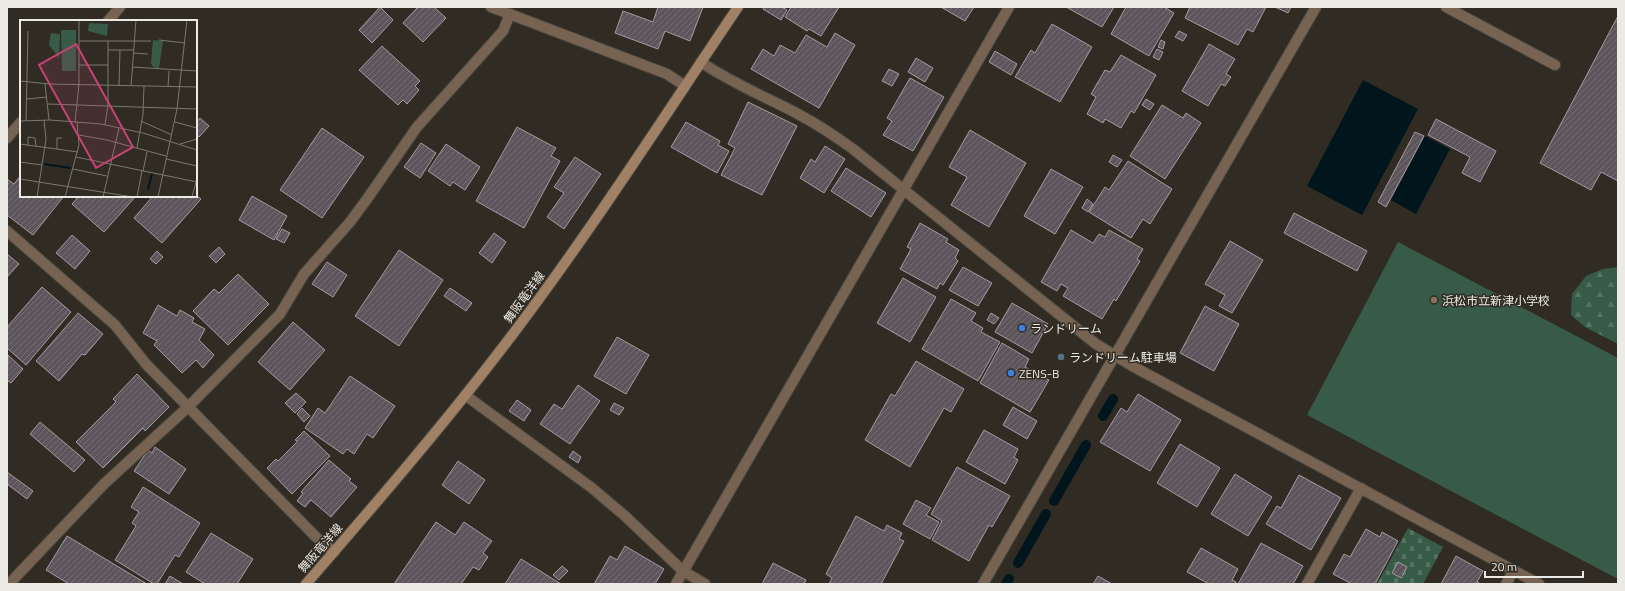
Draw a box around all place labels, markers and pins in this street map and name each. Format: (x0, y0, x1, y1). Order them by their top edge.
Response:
place label: 浜松市立新津小学校 (1442, 291, 1550, 310)
marker: 浜松市立新津小学校 (1429, 295, 1439, 305)
place label: ランドリーム (1030, 319, 1102, 338)
marker: ランドリーム (1017, 323, 1027, 333)
place label: ランドリーム駐車場 (1069, 348, 1177, 367)
marker: ランドリーム駐車場 (1056, 352, 1066, 362)
place label: ZENS-B (1019, 364, 1059, 383)
marker: ZENS-B (1006, 368, 1016, 378)

